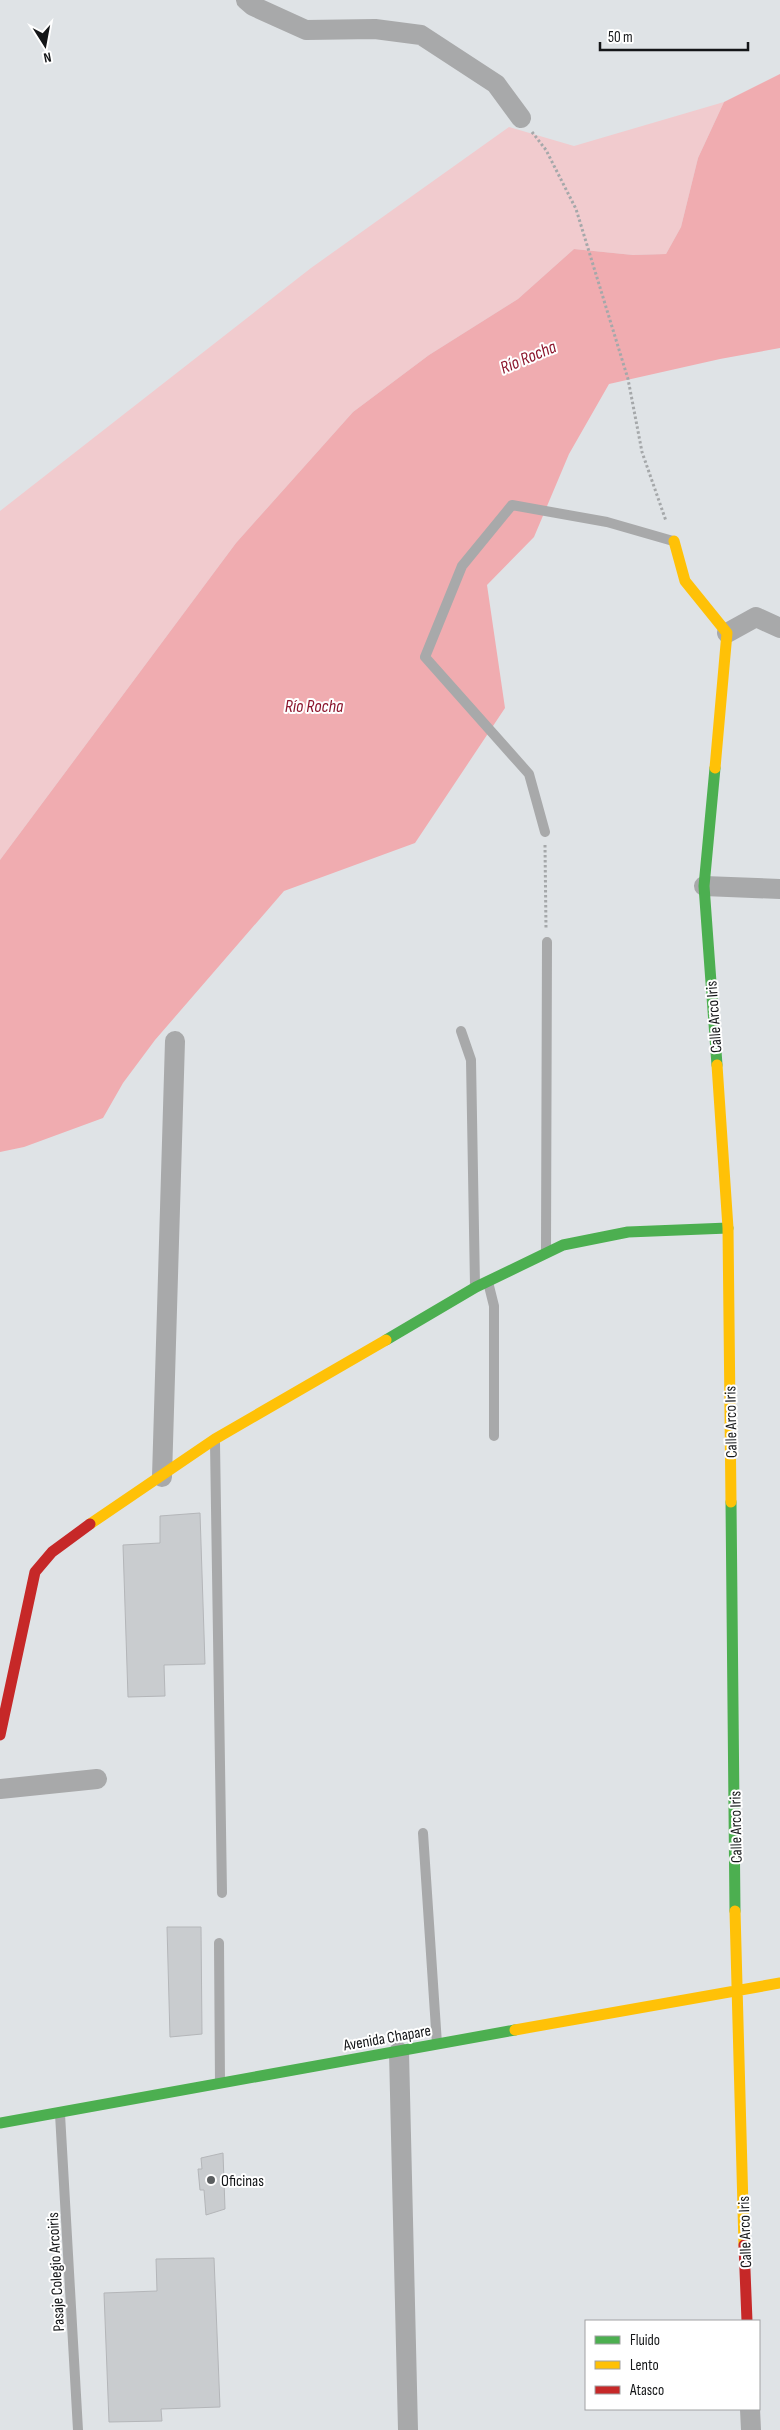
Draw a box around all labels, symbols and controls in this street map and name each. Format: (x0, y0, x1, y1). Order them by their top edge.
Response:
north arrow (20, 20, 70, 70)
scale bar (600, 20, 748, 52)
text: 50 m (608, 28, 633, 47)
text: N (42, 48, 53, 66)
water label: Río Rocha (497, 336, 560, 379)
water label: Río Rocha (285, 696, 344, 717)
street label: Calle Arco Iris (702, 980, 726, 1054)
street label: Calle Arco Iris (721, 1385, 742, 1458)
street label: Calle Arco Iris (726, 1790, 747, 1863)
street label: Avenida Chapare (341, 2021, 433, 2056)
place label: Oficinas (221, 2172, 264, 2191)
marker: Oficinas (205, 2174, 217, 2186)
street label: Calle Arco Iris (735, 2195, 756, 2268)
street label: Pasaje Colegio Arcoiris (44, 2212, 69, 2332)
legend (585, 2320, 760, 2410)
text: Fluido (630, 2331, 660, 2350)
text: Lento (630, 2356, 659, 2375)
text: Atasco (629, 2381, 664, 2400)

